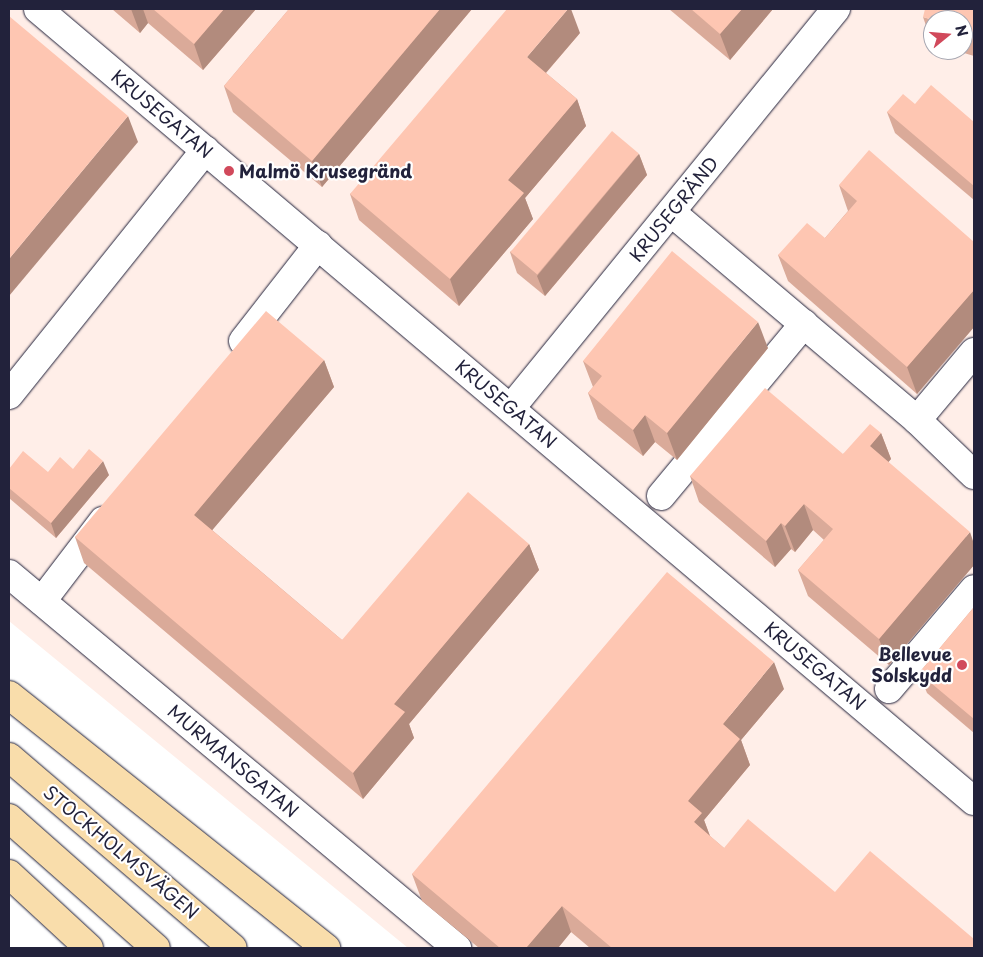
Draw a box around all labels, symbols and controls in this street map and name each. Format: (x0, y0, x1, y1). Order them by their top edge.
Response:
north arrow (923, 10, 973, 60)
text: N (950, 22, 974, 39)
street label: KRUSEGATAN (107, 65, 217, 163)
street label: KRUSEGRÄND (625, 152, 723, 266)
place label: Malmö Krusegränd (239, 160, 412, 182)
marker: Malmö Krusegränd (223, 165, 235, 177)
street label: KRUSEGATAN (451, 355, 561, 453)
street label: KRUSEGATAN (760, 617, 870, 715)
place label: Bellevue Solskydd (872, 644, 952, 686)
marker: Bellevue Solskydd (956, 659, 968, 671)
street label: MURMANSGATAN (163, 700, 303, 822)
street label: STOCKHOLMSVÄGEN (39, 781, 203, 923)

